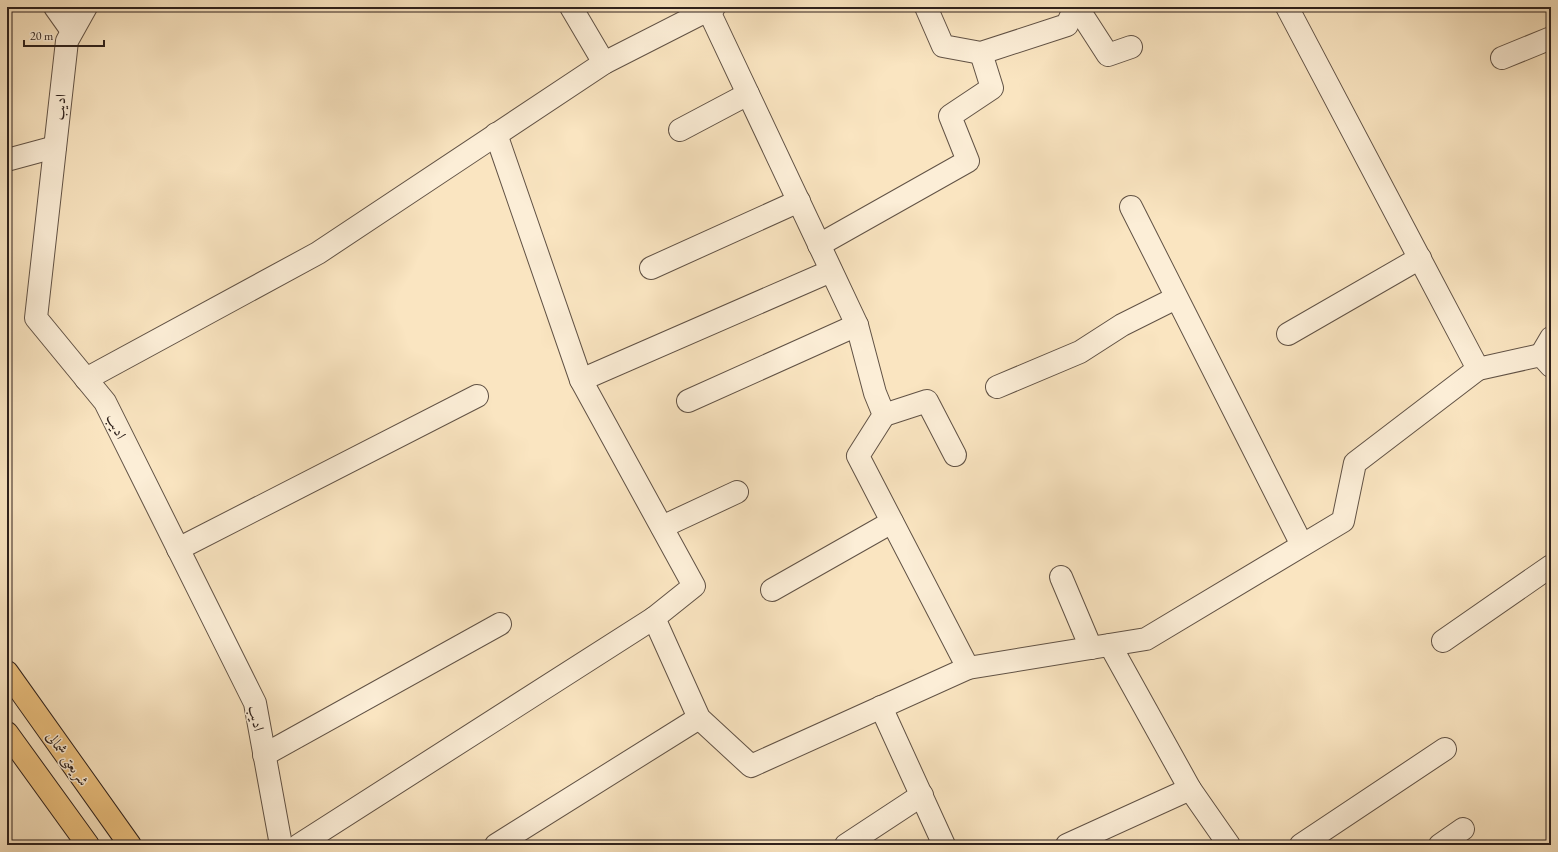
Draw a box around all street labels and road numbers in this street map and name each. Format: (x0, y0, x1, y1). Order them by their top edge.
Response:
street label: ادیب (48, 93, 71, 121)
street label: ادیب (102, 410, 131, 442)
street label: ادیب (244, 703, 269, 733)
street label: شریعتی شمالی (41, 727, 94, 790)

